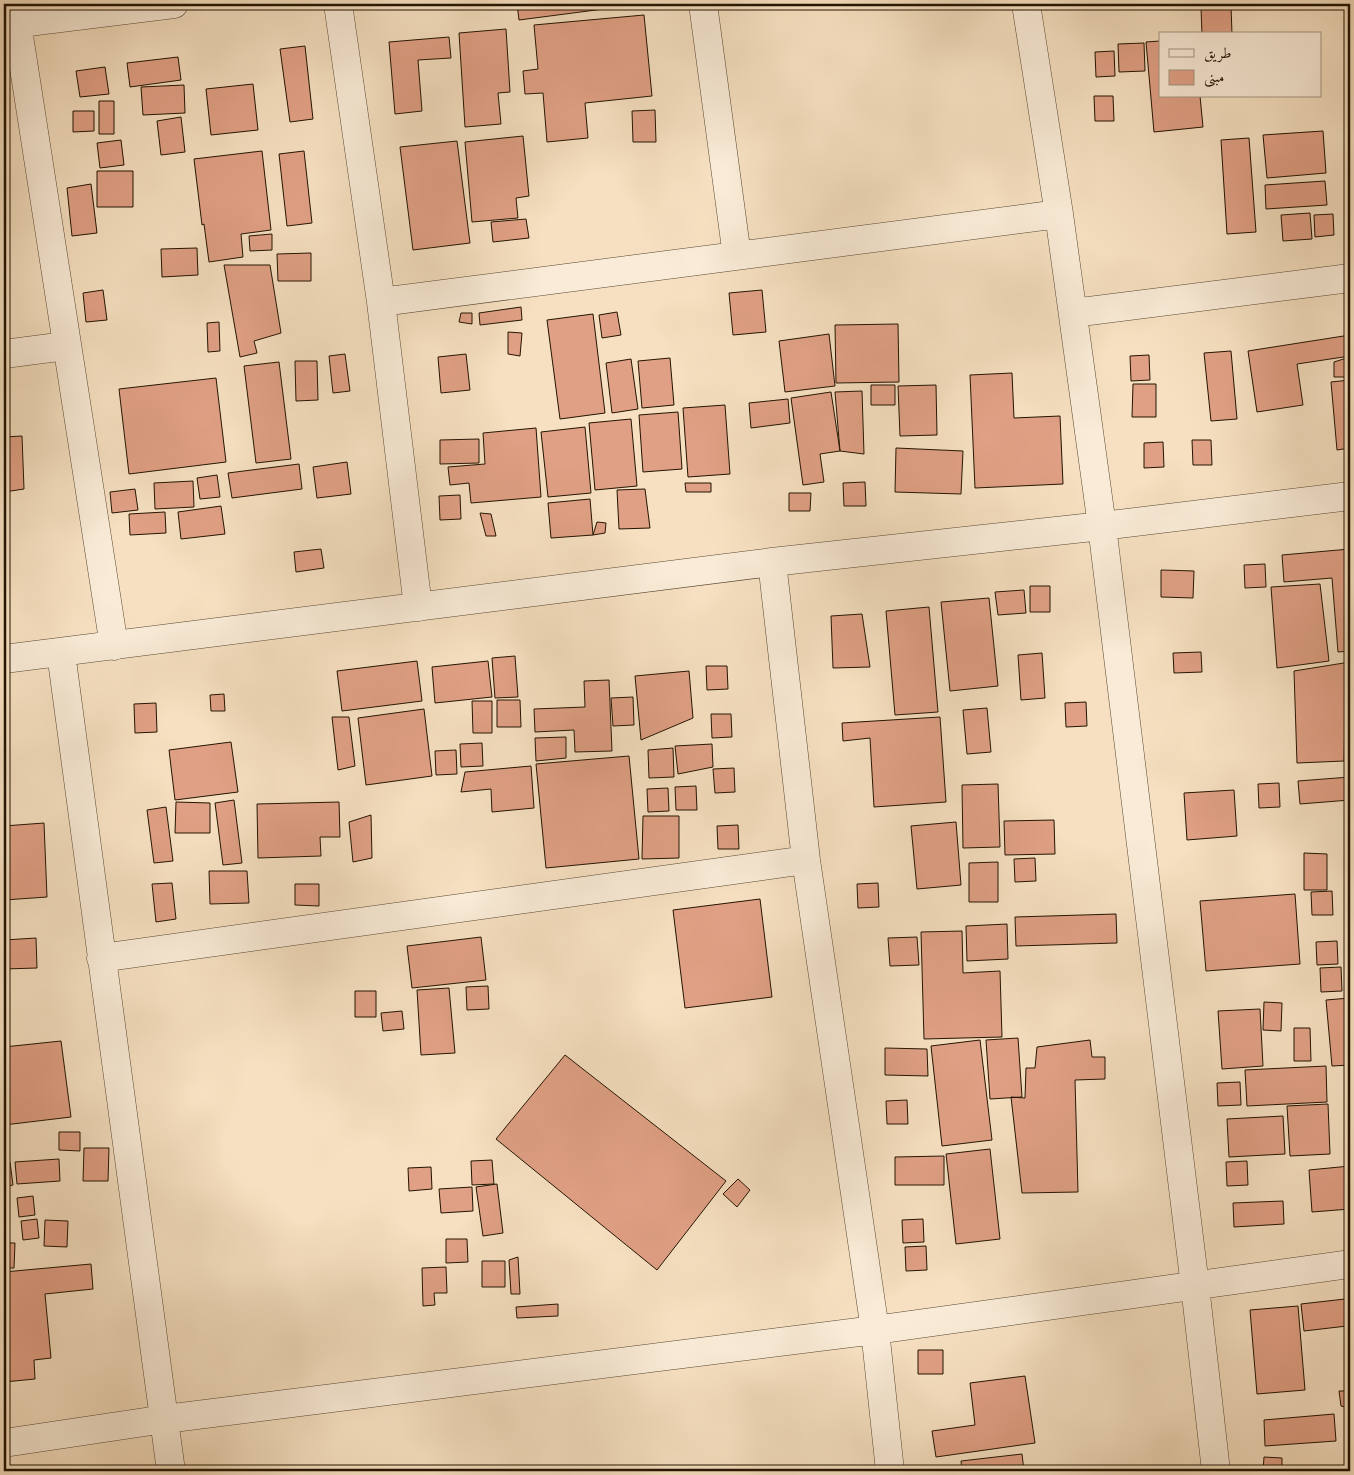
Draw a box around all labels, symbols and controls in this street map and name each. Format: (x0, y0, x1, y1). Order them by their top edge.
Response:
legend (1159, 32, 1322, 98)
text: طريق (1204, 42, 1231, 63)
text: مبنى (1204, 66, 1224, 88)

